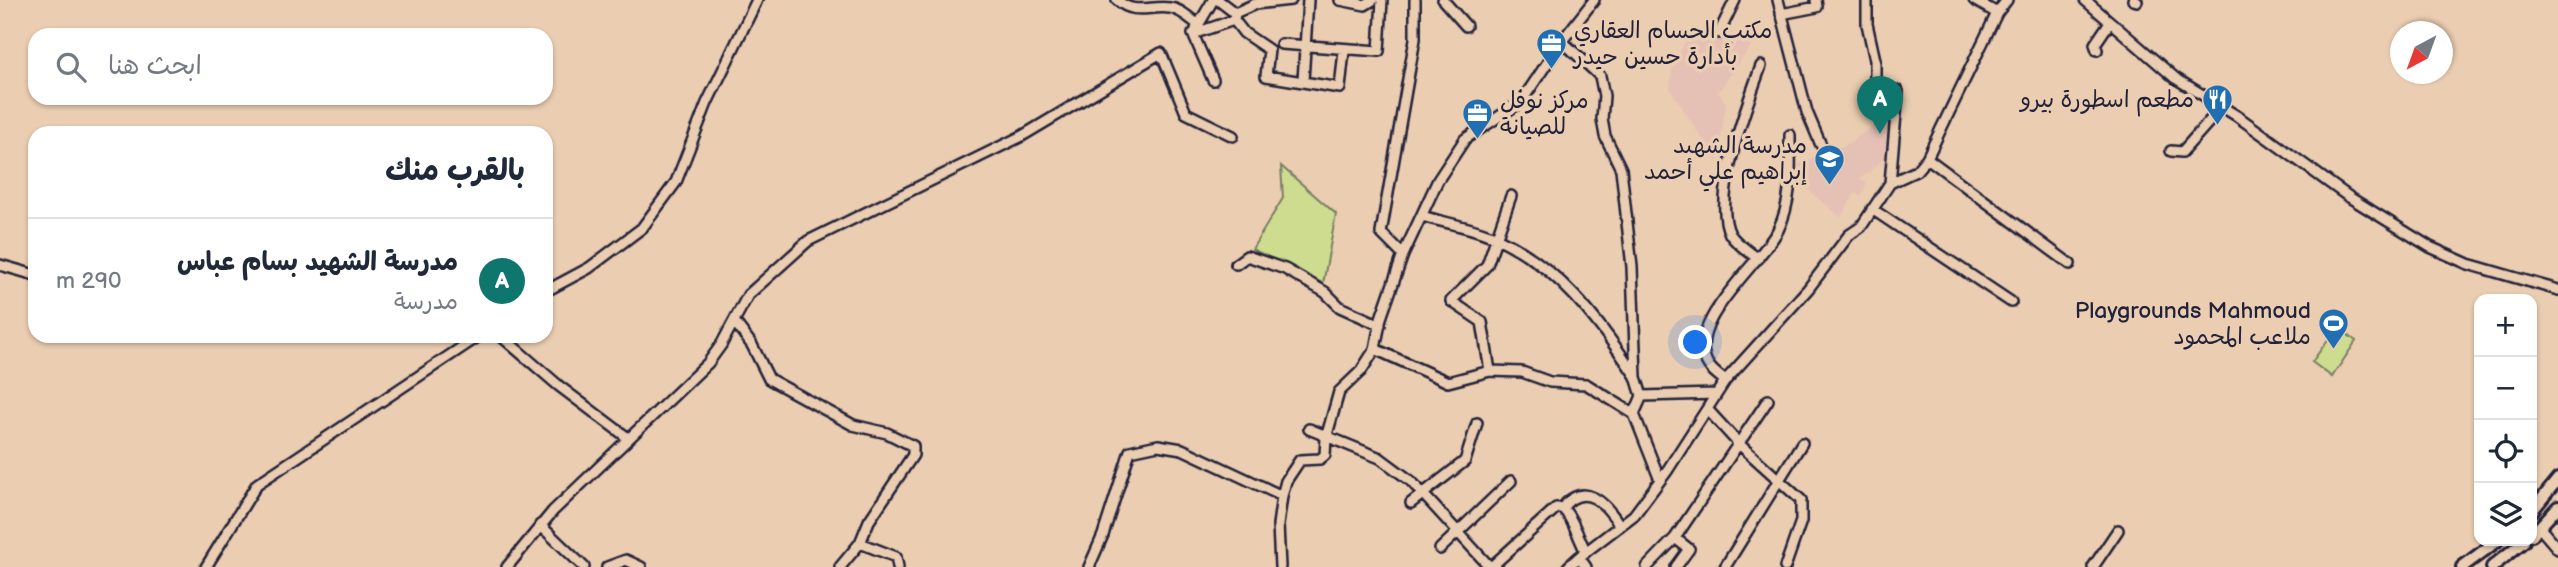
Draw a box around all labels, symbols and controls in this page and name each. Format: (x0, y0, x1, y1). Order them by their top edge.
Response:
place label: مكتب الحسام العقاري بأدارة حسين حيدر (1572, 17, 1773, 71)
north arrow (2390, 21, 2453, 84)
office icon: مكتب الحسام العقاري بأدارة حسين حيدر (1534, 27, 1568, 71)
search box (28, 28, 553, 105)
icon: search (52, 48, 90, 86)
text: ابحث هنا (108, 51, 202, 82)
pin: A (1857, 76, 1903, 134)
restaurant icon: مطعم اسطورة بيرو (2200, 83, 2234, 127)
place label: مطعم اسطورة بيرو (2019, 86, 2194, 117)
place label: مركز نوفل للصيانة (1500, 87, 1589, 141)
office icon: مركز نوفل للصيانة (1460, 97, 1494, 141)
place label: مدرسة الشهيد إبراهيم علي أحمد (1644, 132, 1807, 192)
school or university icon: مدرسة الشهيد إبراهيم علي أحمد (1813, 142, 1847, 186)
text: بالقرب منك (385, 153, 525, 189)
text: مدرسة الشهيد بسام عباس (177, 247, 458, 278)
text: 290 m (56, 267, 122, 295)
text: A (495, 267, 509, 295)
text: مدرسة (394, 288, 458, 316)
map controls (2474, 294, 2537, 546)
button: + (2474, 294, 2537, 357)
place label: Playgrounds Mahmoud ملاعب المحمود (2075, 297, 2311, 351)
sports icon: Playgrounds Mahmoud ملاعب المحمود (2317, 307, 2351, 351)
your location (1678, 325, 1712, 359)
button: − (2474, 357, 2537, 420)
button: locate (2474, 420, 2537, 483)
button: layers (2474, 483, 2537, 546)

